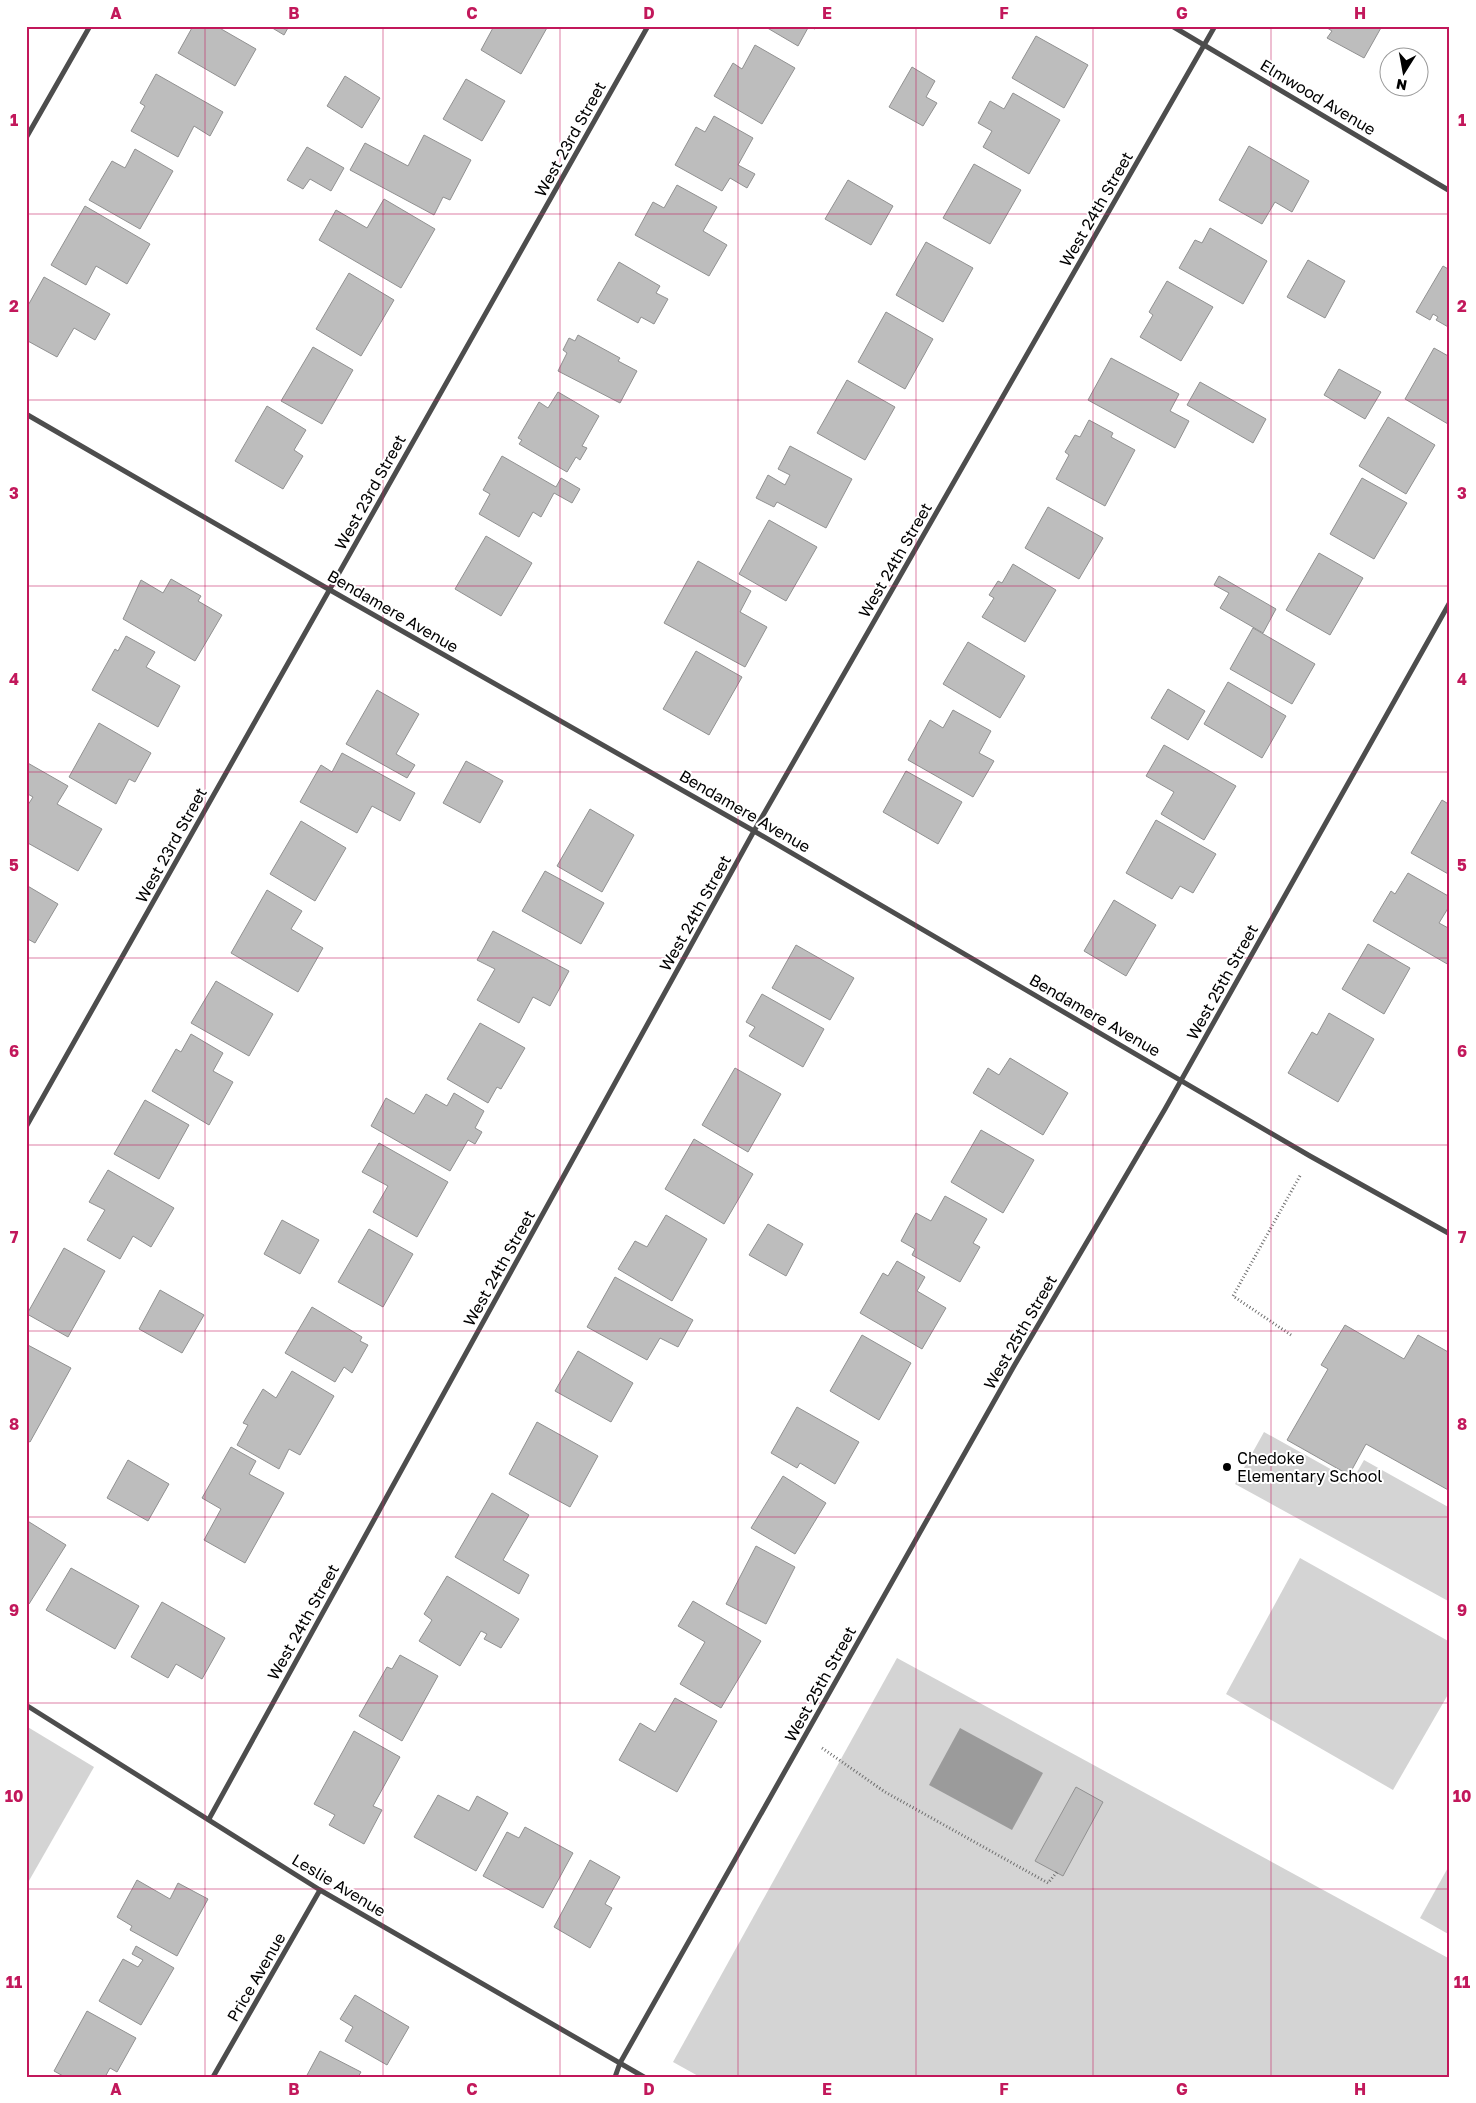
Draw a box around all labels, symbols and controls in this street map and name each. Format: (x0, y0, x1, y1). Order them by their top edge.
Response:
text: A (110, 3, 122, 23)
text: B (288, 3, 300, 23)
text: C (466, 3, 478, 23)
text: D (643, 3, 655, 23)
text: E (822, 3, 832, 23)
text: F (999, 3, 1009, 23)
text: G (1176, 3, 1188, 23)
text: H (1354, 3, 1366, 23)
north arrow (1378, 48, 1428, 98)
street label: Elmwood Avenue (1257, 55, 1379, 139)
text: N (1395, 76, 1408, 95)
street label: West 23rd Street (530, 78, 610, 200)
text: 1 (10, 110, 18, 130)
text: 1 (1458, 110, 1466, 130)
street label: West 24th Street (1055, 148, 1137, 270)
text: 2 (9, 296, 19, 316)
text: 2 (1457, 296, 1467, 316)
street label: West 23rd Street (330, 431, 410, 553)
text: 3 (9, 483, 19, 503)
text: 3 (1457, 483, 1467, 503)
street label: West 24th Street (854, 499, 936, 621)
street label: Bendamere Avenue (324, 565, 462, 657)
text: 4 (9, 669, 19, 689)
text: 4 (1457, 669, 1467, 689)
street label: Bendamere Avenue (676, 765, 814, 857)
street label: West 23rd Street (131, 784, 211, 906)
street label: West 24th Street (655, 852, 735, 974)
text: 5 (9, 855, 19, 875)
text: 5 (1457, 855, 1467, 875)
street label: West 25th Street (1182, 921, 1262, 1043)
street label: Bendamere Avenue (1026, 969, 1164, 1061)
text: 6 (9, 1041, 19, 1061)
text: 6 (1457, 1041, 1467, 1061)
street label: West 24th Street (459, 1207, 539, 1329)
text: 7 (10, 1227, 19, 1247)
text: 7 (1458, 1227, 1467, 1247)
street label: West 25th Street (979, 1271, 1061, 1393)
text: 8 (9, 1414, 19, 1434)
text: 8 (1457, 1414, 1467, 1434)
place label: Chedoke Elementary School (1237, 1448, 1382, 1486)
marker: Chedoke Elementary School (1221, 1461, 1233, 1473)
street label: West 24th Street (263, 1561, 343, 1683)
text: 9 (9, 1600, 19, 1620)
text: 9 (1457, 1600, 1467, 1620)
street label: West 25th Street (780, 1623, 860, 1745)
text: 10 (5, 1786, 23, 1806)
text: 10 (1453, 1786, 1471, 1806)
street label: Leslie Avenue (288, 1849, 390, 1921)
street label: Price Avenue (222, 1929, 290, 2025)
text: 11 (6, 1972, 22, 1992)
text: 11 (1454, 1972, 1470, 1992)
text: A (110, 2079, 122, 2099)
text: B (288, 2079, 300, 2099)
text: C (466, 2079, 478, 2099)
text: D (643, 2079, 655, 2099)
text: E (822, 2079, 832, 2099)
text: F (999, 2079, 1009, 2099)
text: G (1176, 2079, 1188, 2099)
text: H (1354, 2079, 1366, 2099)

